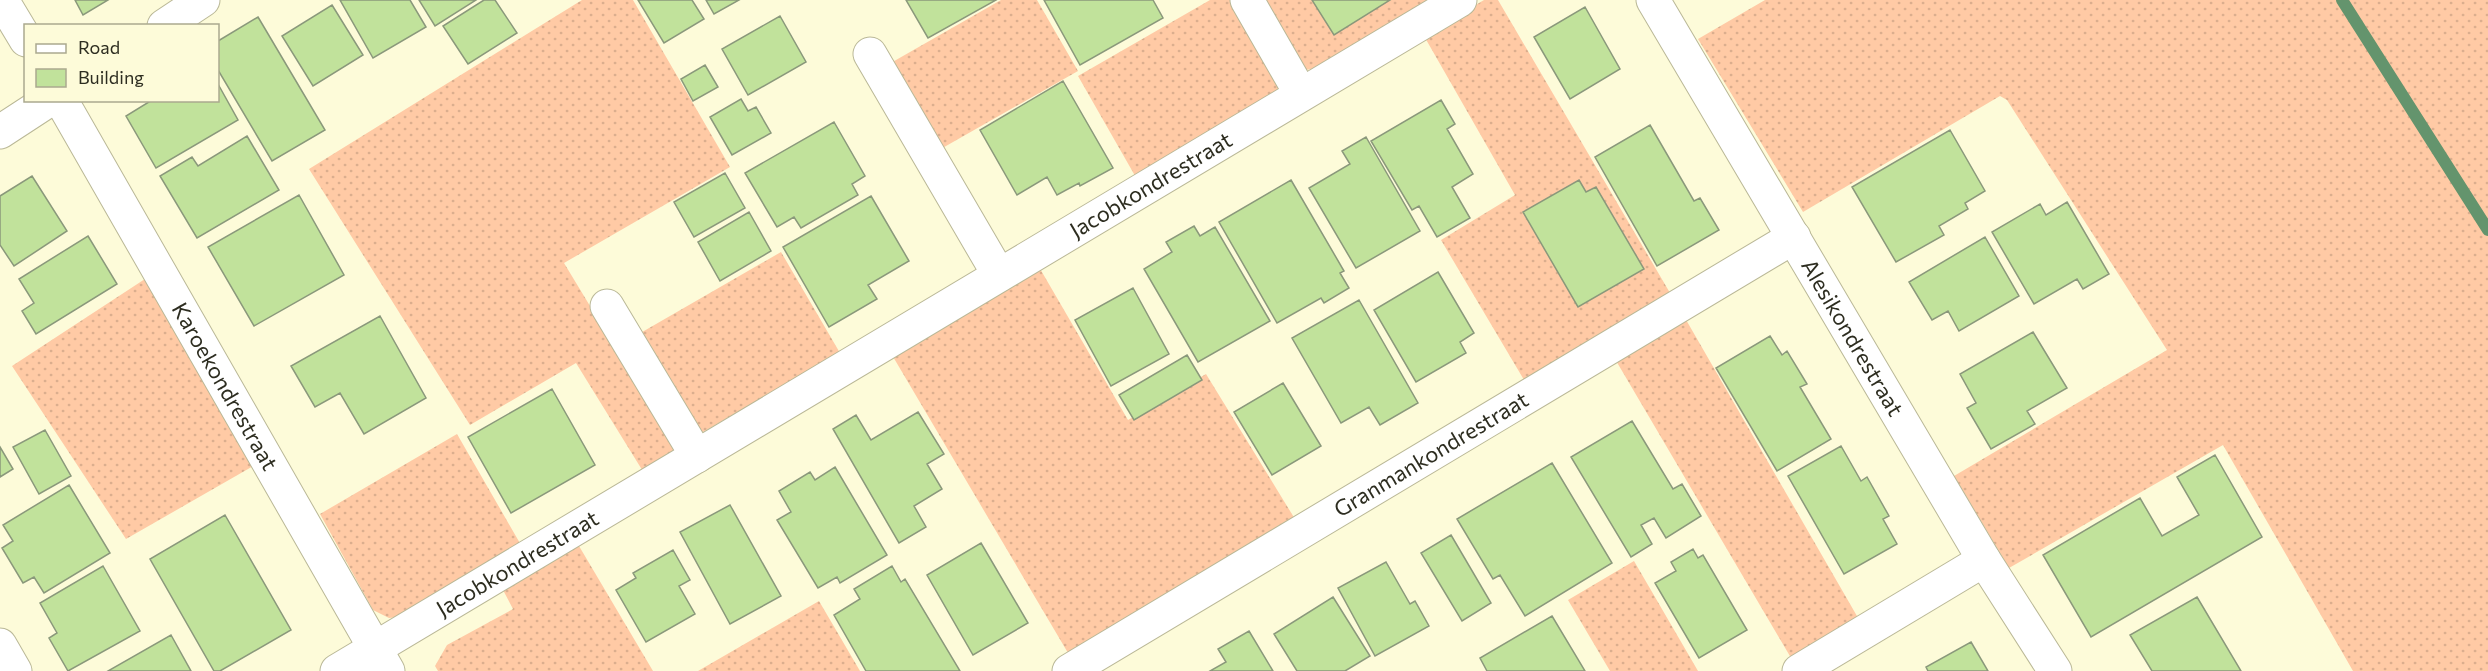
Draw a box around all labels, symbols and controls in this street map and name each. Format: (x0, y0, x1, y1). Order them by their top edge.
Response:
legend (24, 24, 219, 102)
text: Road (78, 36, 120, 58)
text: Building (78, 66, 144, 88)
street label: Jacobkondrestraat (1064, 125, 1237, 243)
street label: Alesikondrestraat (1796, 254, 1910, 421)
street label: Karoekondrestraat (167, 297, 284, 475)
street label: Granmankondrestraat (1329, 385, 1533, 522)
street label: Jacobkondrestraat (431, 504, 603, 622)

